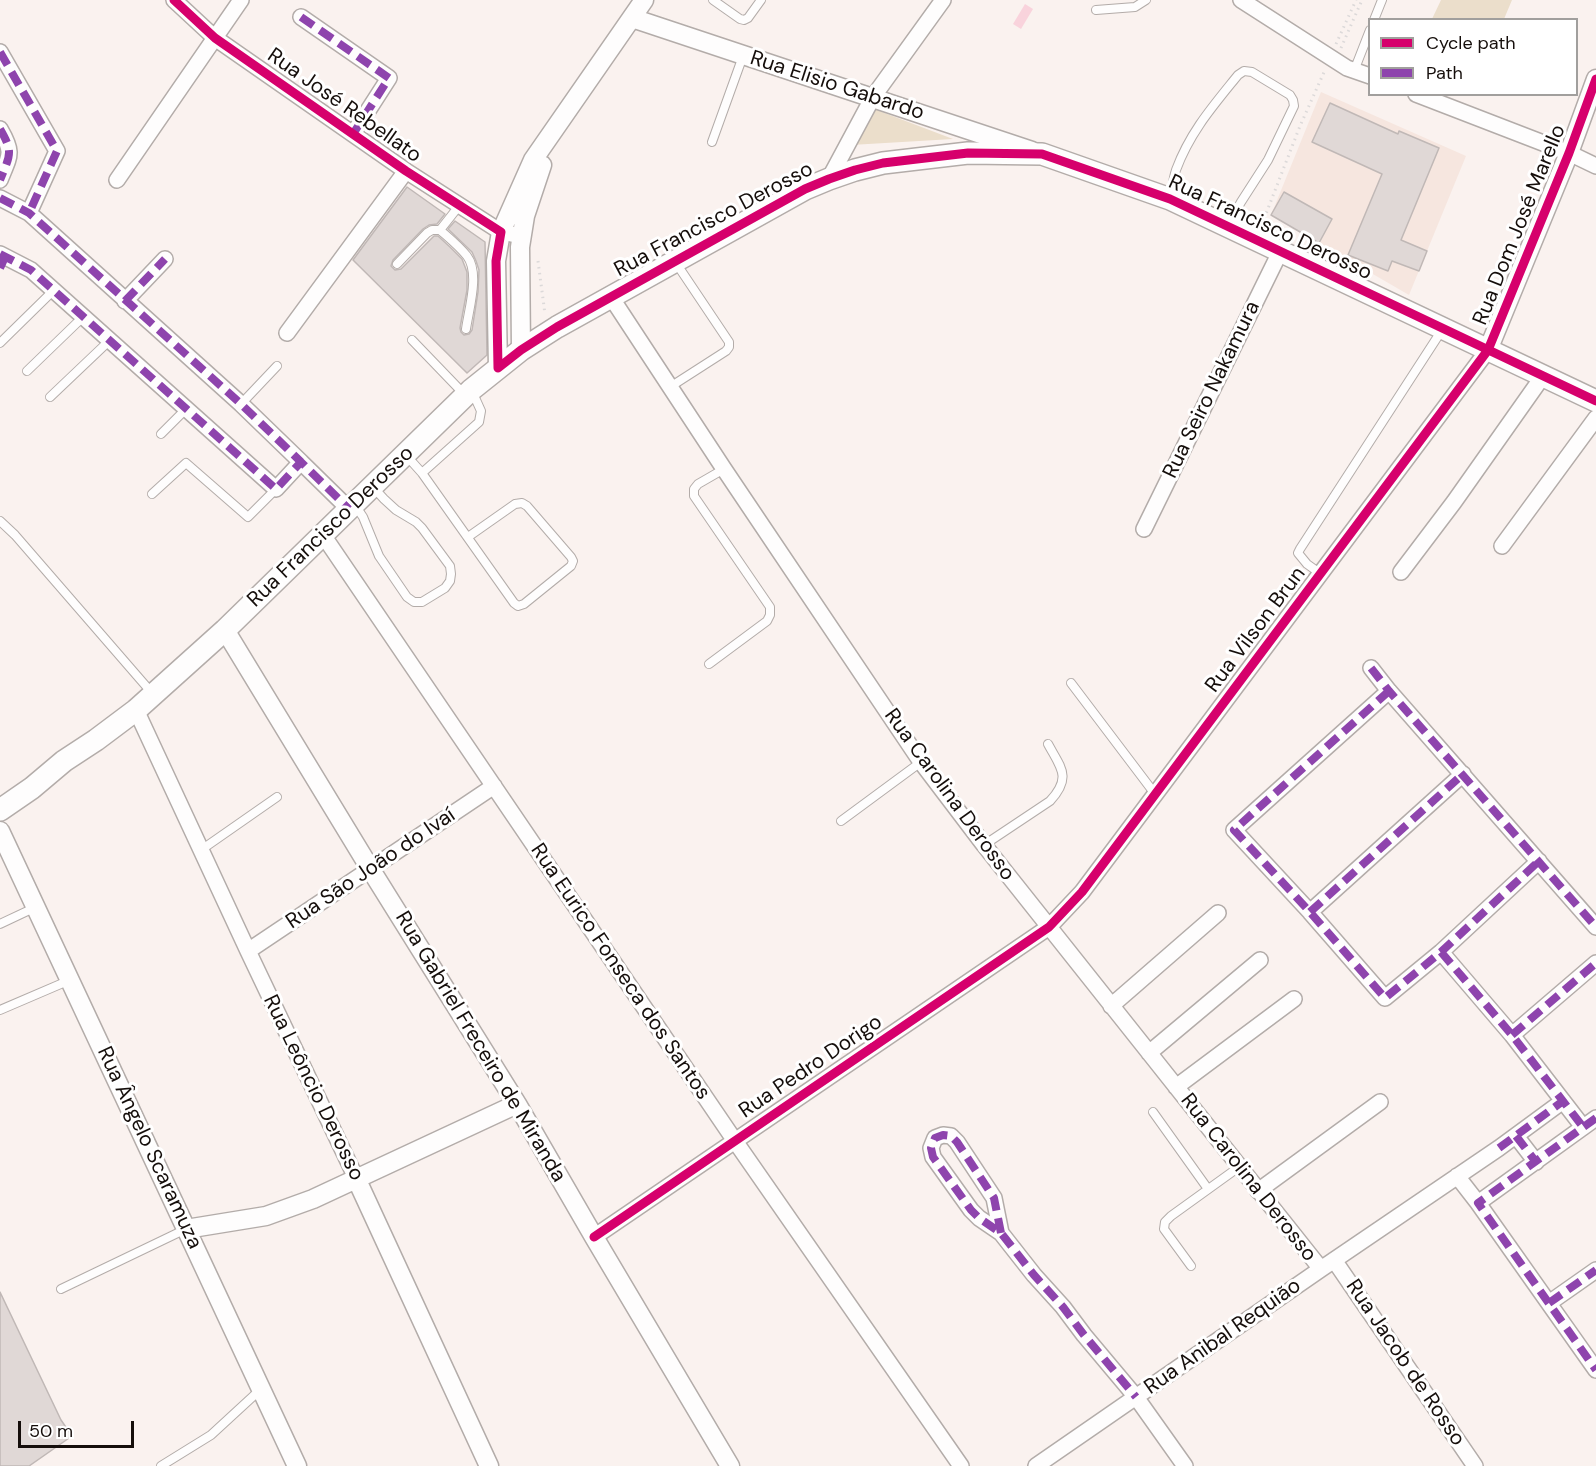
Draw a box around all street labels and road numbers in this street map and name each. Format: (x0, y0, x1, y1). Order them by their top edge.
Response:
street label: Rua José Rebellato (262, 43, 426, 169)
street label: Rua Elisio Gabardo (747, 46, 927, 126)
street label: Rua Dom José Marello (1468, 121, 1572, 329)
street label: Rua Francisco Derosso (610, 157, 818, 283)
street label: Rua Francisco Derosso (1164, 170, 1376, 286)
street label: Rua Seiro Nakamura (1158, 297, 1266, 483)
street label: Rua Francisco Derosso (243, 441, 419, 613)
street label: Rua Vilson Brun (1201, 562, 1311, 698)
street label: Rua Carolina Derosso (878, 704, 1020, 886)
street label: Rua São João do Ivaí (282, 803, 460, 935)
street label: Rua Eurico Fonseca dos Santos (525, 839, 715, 1105)
street label: Rua Gabriel Freceiro de Miranda (389, 907, 571, 1187)
street label: Rua Leôncio Derosso (257, 991, 369, 1185)
street label: Rua Pedro Dorigo (735, 1010, 887, 1124)
street label: Rua Ângelo Scaramuza (91, 1043, 207, 1253)
street label: Rua Carolina Derosso (1175, 1089, 1321, 1267)
street label: Rua Anibal Requião (1140, 1274, 1306, 1400)
street label: Rua Jacob de Rosso (1340, 1275, 1470, 1451)

